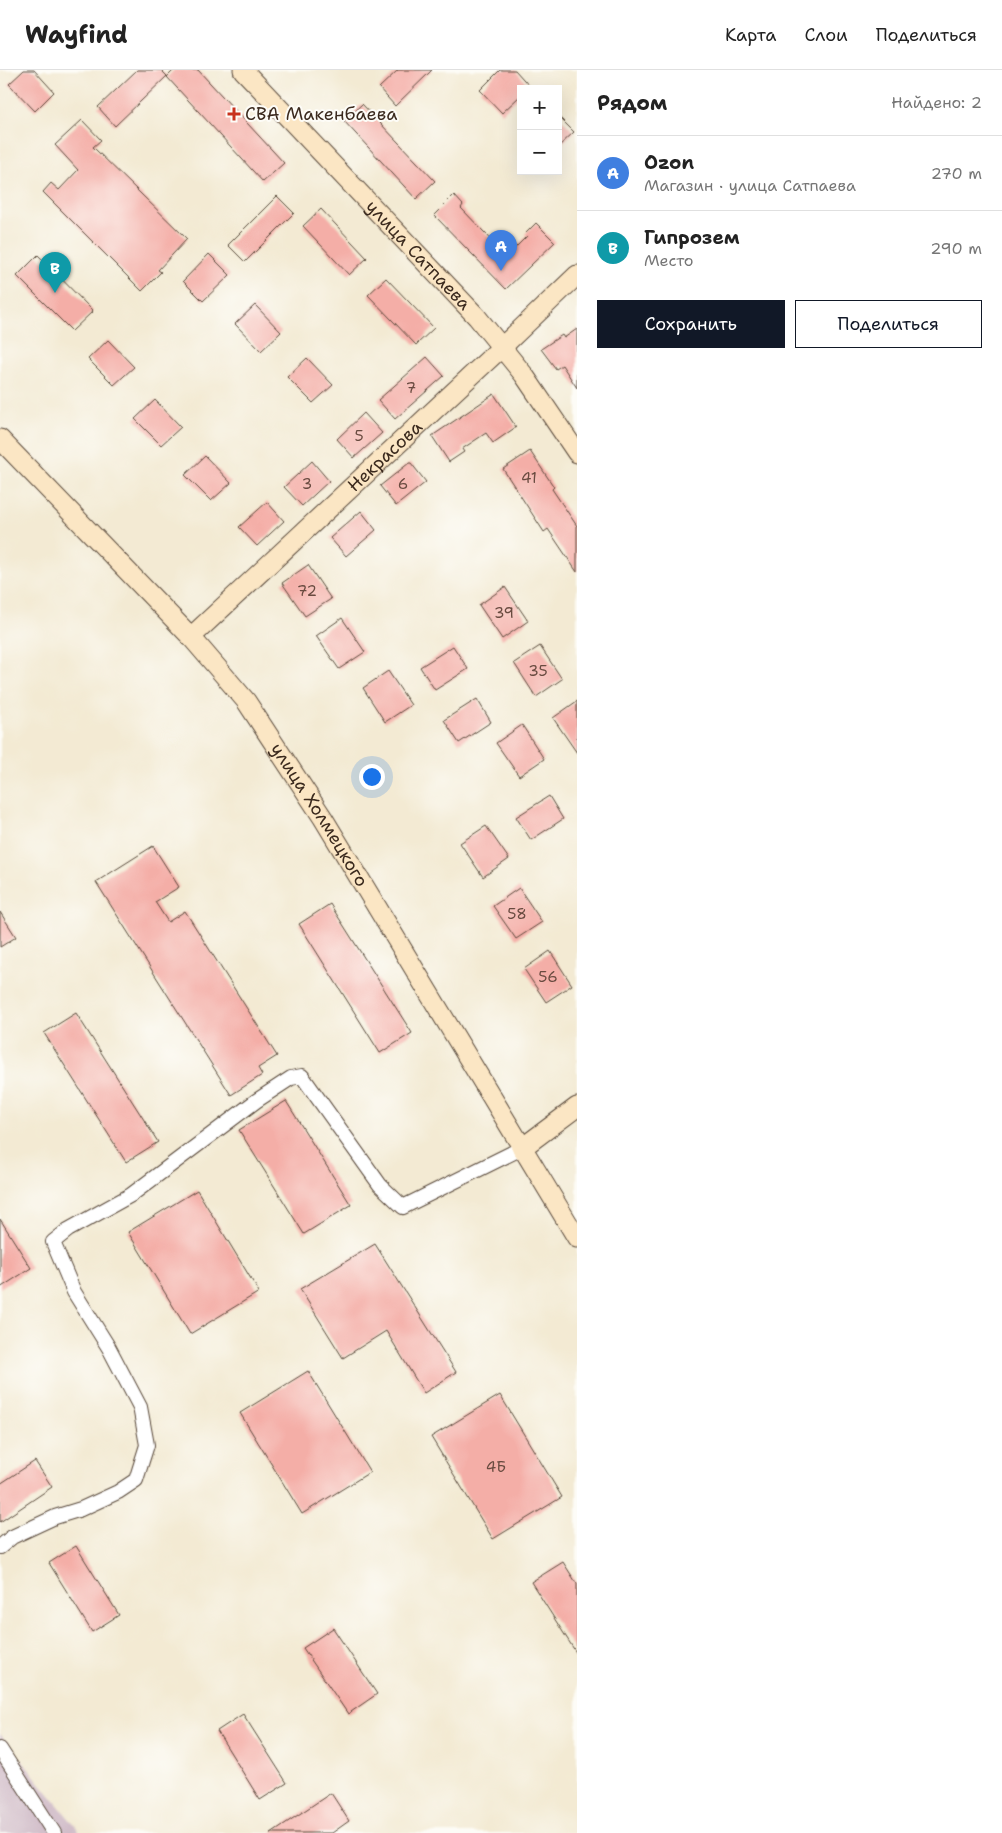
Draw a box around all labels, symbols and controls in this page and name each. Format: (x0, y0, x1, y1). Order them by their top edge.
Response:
text: Wayfind (25, 19, 128, 51)
text: Карта (725, 23, 776, 47)
text: Слои (804, 23, 848, 47)
text: Поделиться (876, 23, 977, 47)
map controls (517, 85, 562, 175)
button: + (517, 85, 562, 130)
text: Рядом (597, 89, 667, 117)
text: Найдено: 2 (891, 92, 982, 113)
place label: СВА Макенбаева (245, 102, 397, 126)
marker: СВА Макенбаева (227, 107, 241, 121)
button: − (517, 130, 562, 175)
text: Ozon (644, 150, 694, 175)
text: A (607, 163, 619, 184)
text: 270 m (931, 163, 982, 184)
text: Магазин · улица Сатпаева (644, 175, 856, 196)
street label: улица Сатпаева (360, 195, 476, 315)
text: Гипрозем (644, 225, 740, 250)
pin: A (485, 230, 517, 271)
text: B (608, 238, 618, 259)
text: 290 m (930, 238, 982, 259)
text: Место (644, 250, 694, 271)
pin: B (39, 252, 71, 293)
button: Сохранить (597, 300, 785, 348)
button: Поделиться (795, 300, 982, 348)
house number: 7 (406, 378, 416, 398)
street label: Некрасова (342, 415, 428, 497)
house number: 5 (354, 426, 364, 446)
house number: 41 (521, 468, 537, 488)
house number: 3 (302, 474, 312, 494)
house number: 6 (398, 474, 408, 494)
house number: 72 (297, 581, 317, 601)
house number: 39 (494, 603, 514, 623)
house number: 35 (528, 661, 548, 681)
street label: улица Холмецкого (265, 738, 374, 891)
your location (359, 764, 385, 790)
house number: 58 (507, 904, 527, 924)
house number: 56 (538, 967, 558, 987)
house number: 4Б (486, 1457, 506, 1477)

